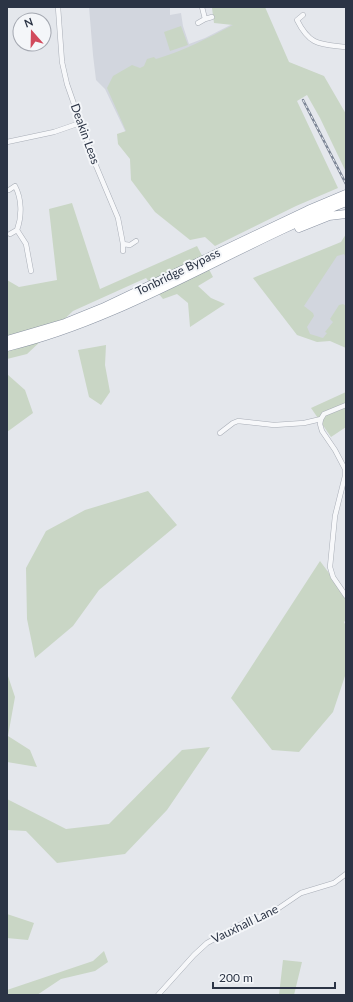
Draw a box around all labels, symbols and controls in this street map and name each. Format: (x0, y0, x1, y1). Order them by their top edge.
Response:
north arrow (12, 12, 52, 52)
text: N (22, 15, 35, 30)
street label: Deakin Leas (68, 102, 103, 166)
street label: Tonbridge Bypass (133, 245, 223, 299)
street label: Vauxhall Lane (209, 901, 281, 946)
scale bar (213, 964, 335, 990)
text: 200 m (219, 970, 253, 985)

